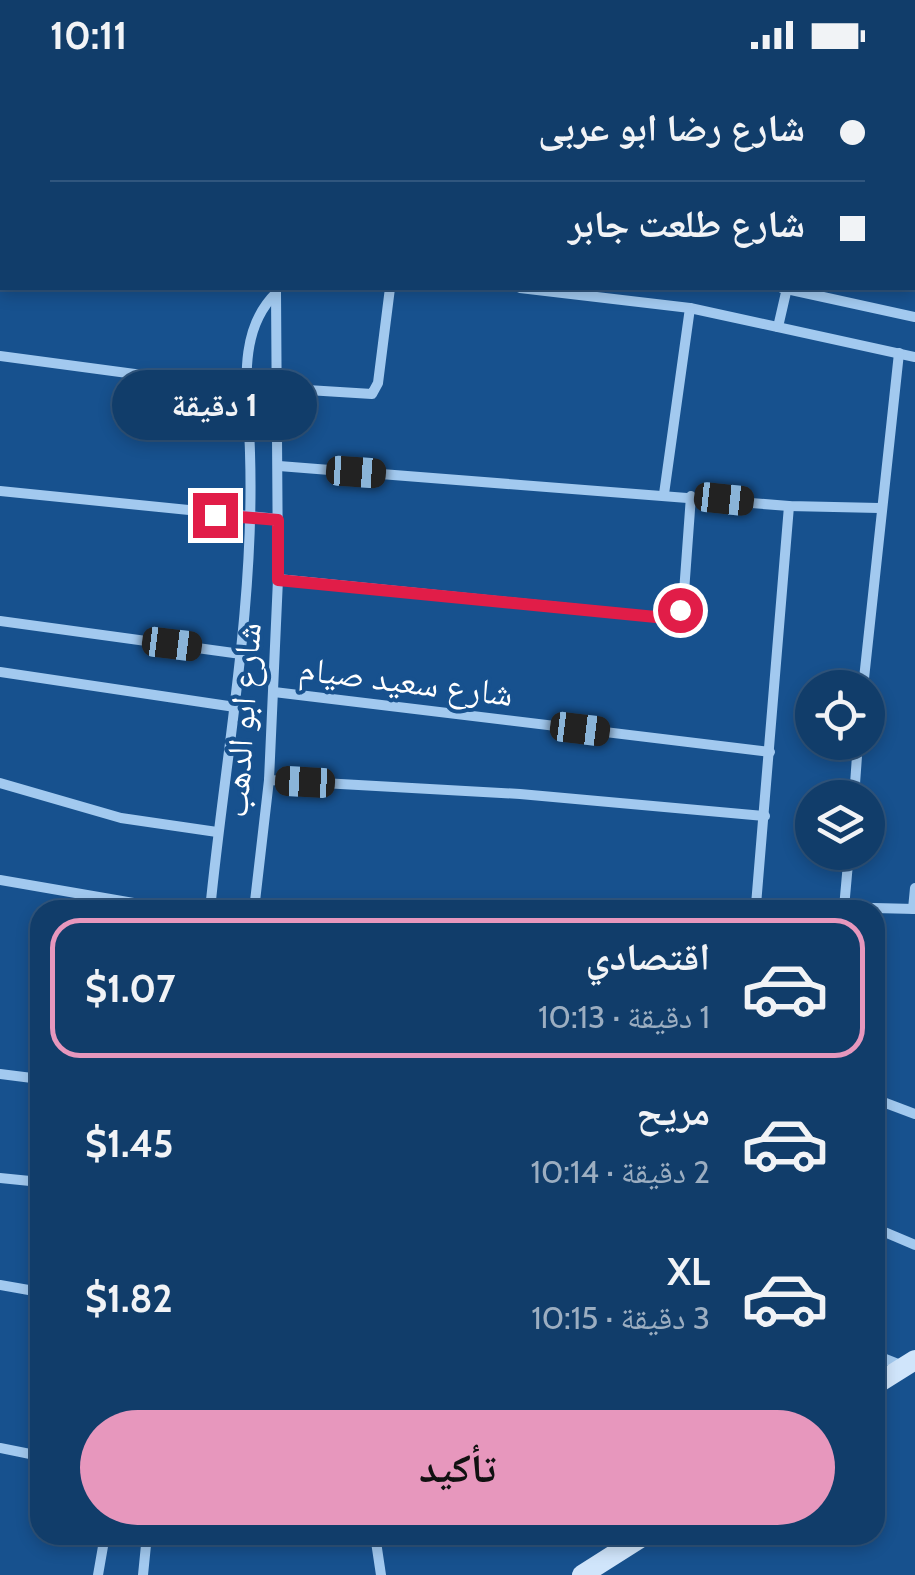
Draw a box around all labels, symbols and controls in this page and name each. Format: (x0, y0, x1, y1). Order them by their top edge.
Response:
text: 10:11 (50, 12, 127, 59)
text: شارع رضا ابو عربى (538, 104, 805, 151)
text: شارع طلعت جابر (568, 200, 805, 247)
callout: 1 دقيقة (112, 370, 318, 440)
text: 1 دقيقة (171, 385, 258, 424)
car (325, 455, 387, 489)
car (693, 481, 755, 517)
route end (193, 493, 238, 538)
route start (658, 588, 703, 633)
street label: شارع ابو الدهب (213, 621, 271, 819)
car (140, 625, 204, 663)
street label: شارع سعيد صيام (296, 646, 515, 717)
map controls (795, 670, 885, 870)
button: locate (795, 670, 885, 760)
car (548, 710, 612, 748)
car (274, 765, 336, 799)
button: layers (795, 780, 885, 870)
text: اقتصادي (586, 933, 710, 980)
icon: car (740, 943, 830, 1033)
text: $1.07 (85, 965, 175, 1012)
text: 1 دقيقة · 10:13 (538, 997, 710, 1036)
text: مريح (636, 1088, 710, 1135)
icon: car (740, 1098, 830, 1188)
text: $1.45 (85, 1120, 174, 1167)
text: 2 دقيقة · 10:14 (531, 1152, 710, 1191)
text: XL (667, 1248, 710, 1295)
icon: car (740, 1253, 830, 1343)
text: $1.82 (85, 1275, 173, 1322)
text: 3 دقيقة · 10:15 (531, 1298, 710, 1337)
button: تأكيد (80, 1410, 835, 1525)

